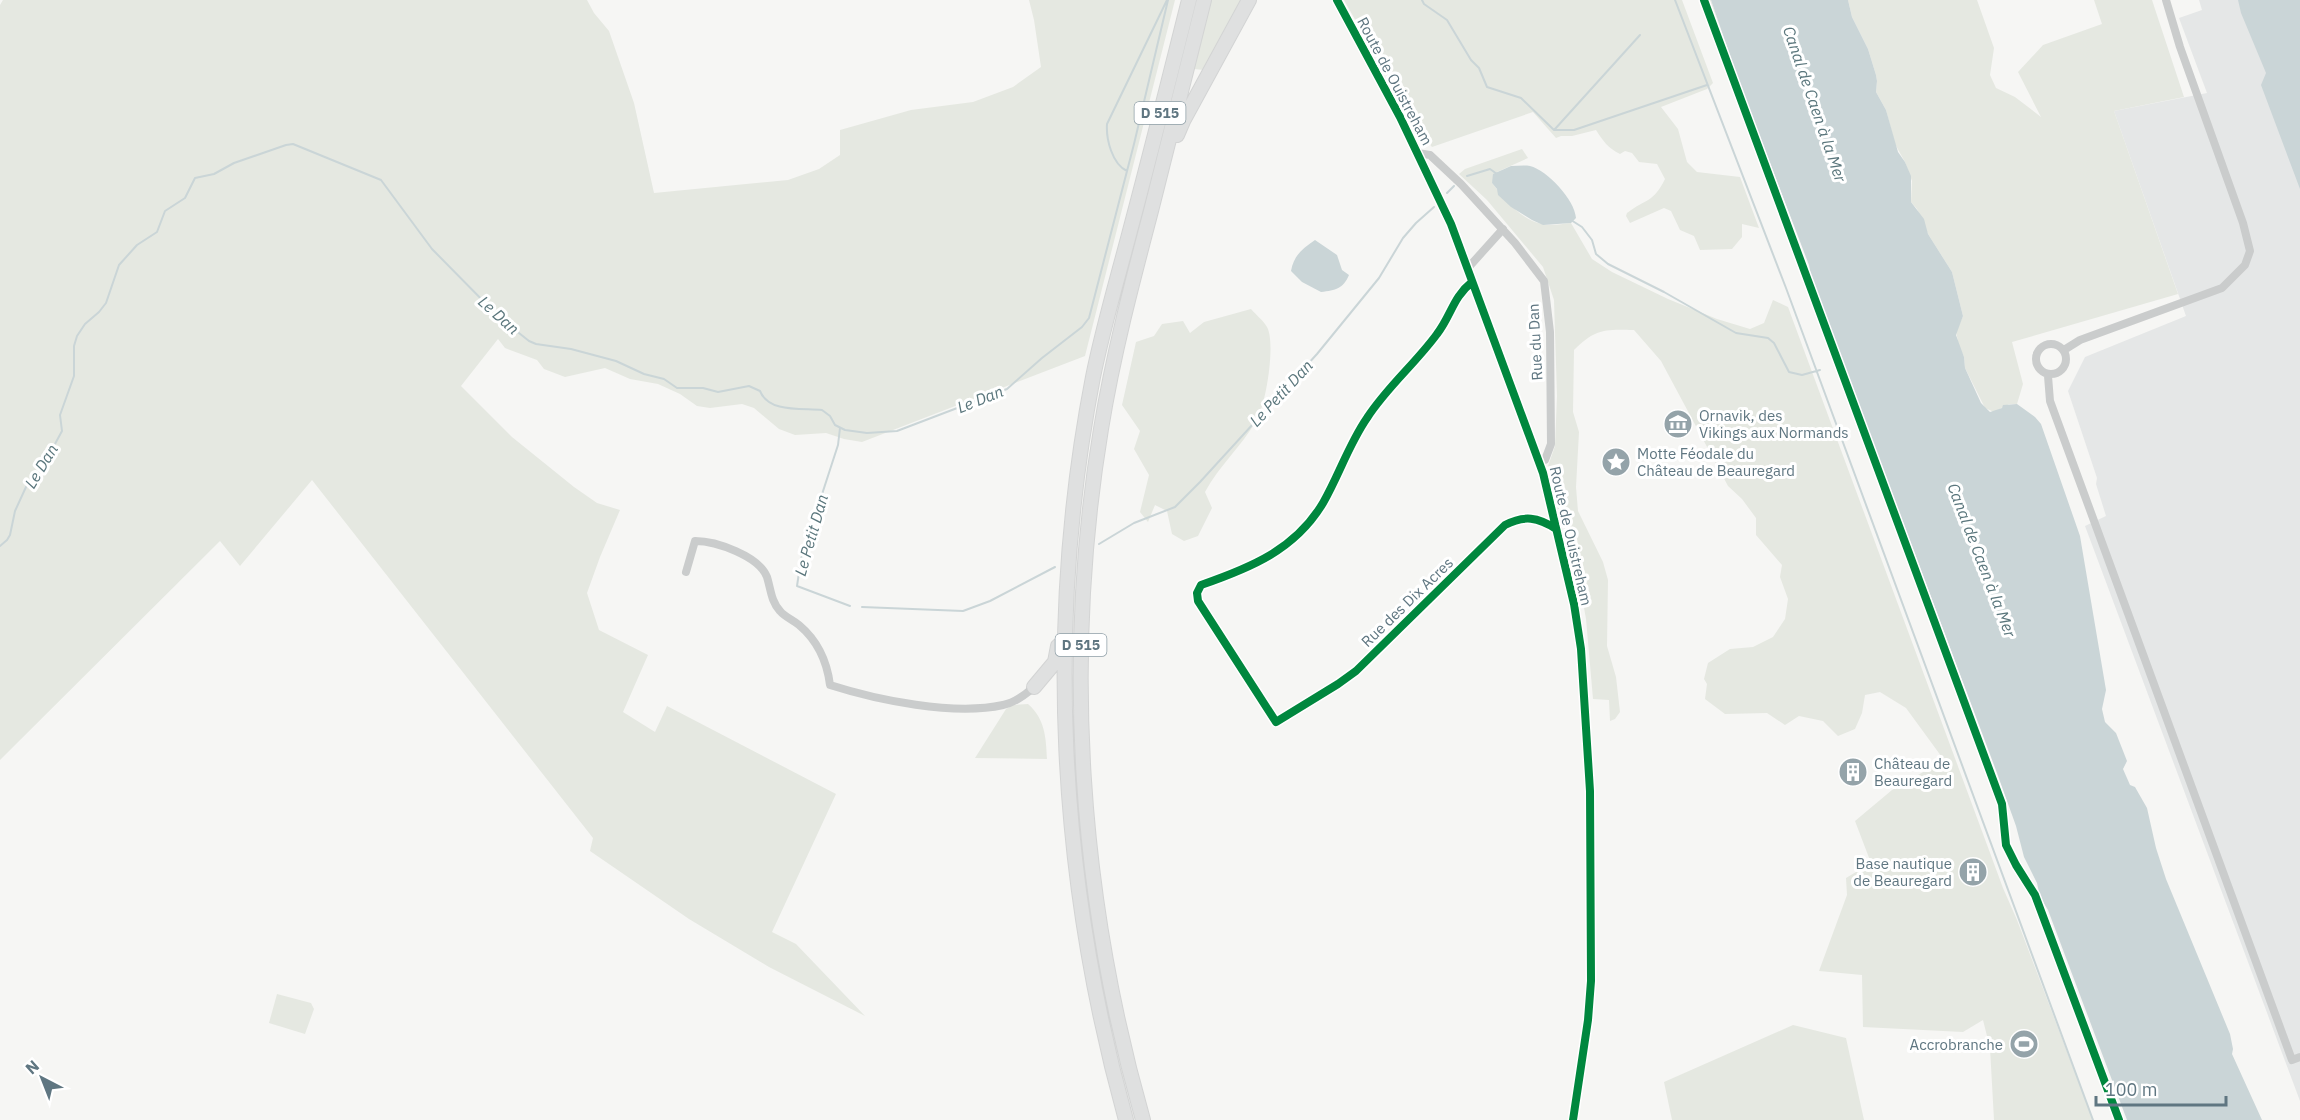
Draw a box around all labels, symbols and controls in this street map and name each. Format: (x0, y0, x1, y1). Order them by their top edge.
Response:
street label: Route de Ouistreham (1353, 14, 1437, 148)
water label: Canal de Caen à la Mer (1779, 24, 1851, 186)
road number: D 515 (1134, 102, 1186, 124)
water label: Le Dan (474, 291, 524, 339)
street label: Rue du Dan (1523, 303, 1547, 381)
water label: Le Petit Dan (1245, 356, 1317, 430)
water label: Le Dan (954, 381, 1006, 417)
place label: Ornavik, des Vikings aux Normands (1699, 406, 1849, 442)
museum icon: Ornavik, des Vikings aux Normands (1662, 408, 1694, 440)
water label: Le Dan (20, 440, 62, 492)
place label: Motte Féodale du Château de Beauregard (1637, 444, 1795, 480)
place icon: Motte Féodale du Château de Beauregard (1600, 446, 1632, 478)
street label: Route de Ouistreham (1546, 464, 1596, 608)
water label: Canal de Caen à la Mer (1943, 480, 2021, 641)
water label: Le Petit Dan (790, 492, 832, 578)
street label: Rue des Dix Acres (1357, 553, 1457, 651)
road number: D 515 (1056, 634, 1106, 656)
place label: Château de Beauregard (1874, 754, 1952, 790)
building icon: Château de Beauregard (1837, 756, 1869, 788)
place label: Base nautique de Beauregard (1853, 854, 1952, 890)
building icon: Base nautique de Beauregard (1957, 856, 1989, 888)
sports icon: Accrobranche (2008, 1028, 2040, 1060)
place label: Accrobranche (1910, 1035, 2003, 1054)
north arrow (12, 1048, 72, 1108)
text: N (21, 1056, 43, 1078)
scale bar (2096, 1069, 2226, 1107)
text: 100 m (2105, 1078, 2157, 1101)

